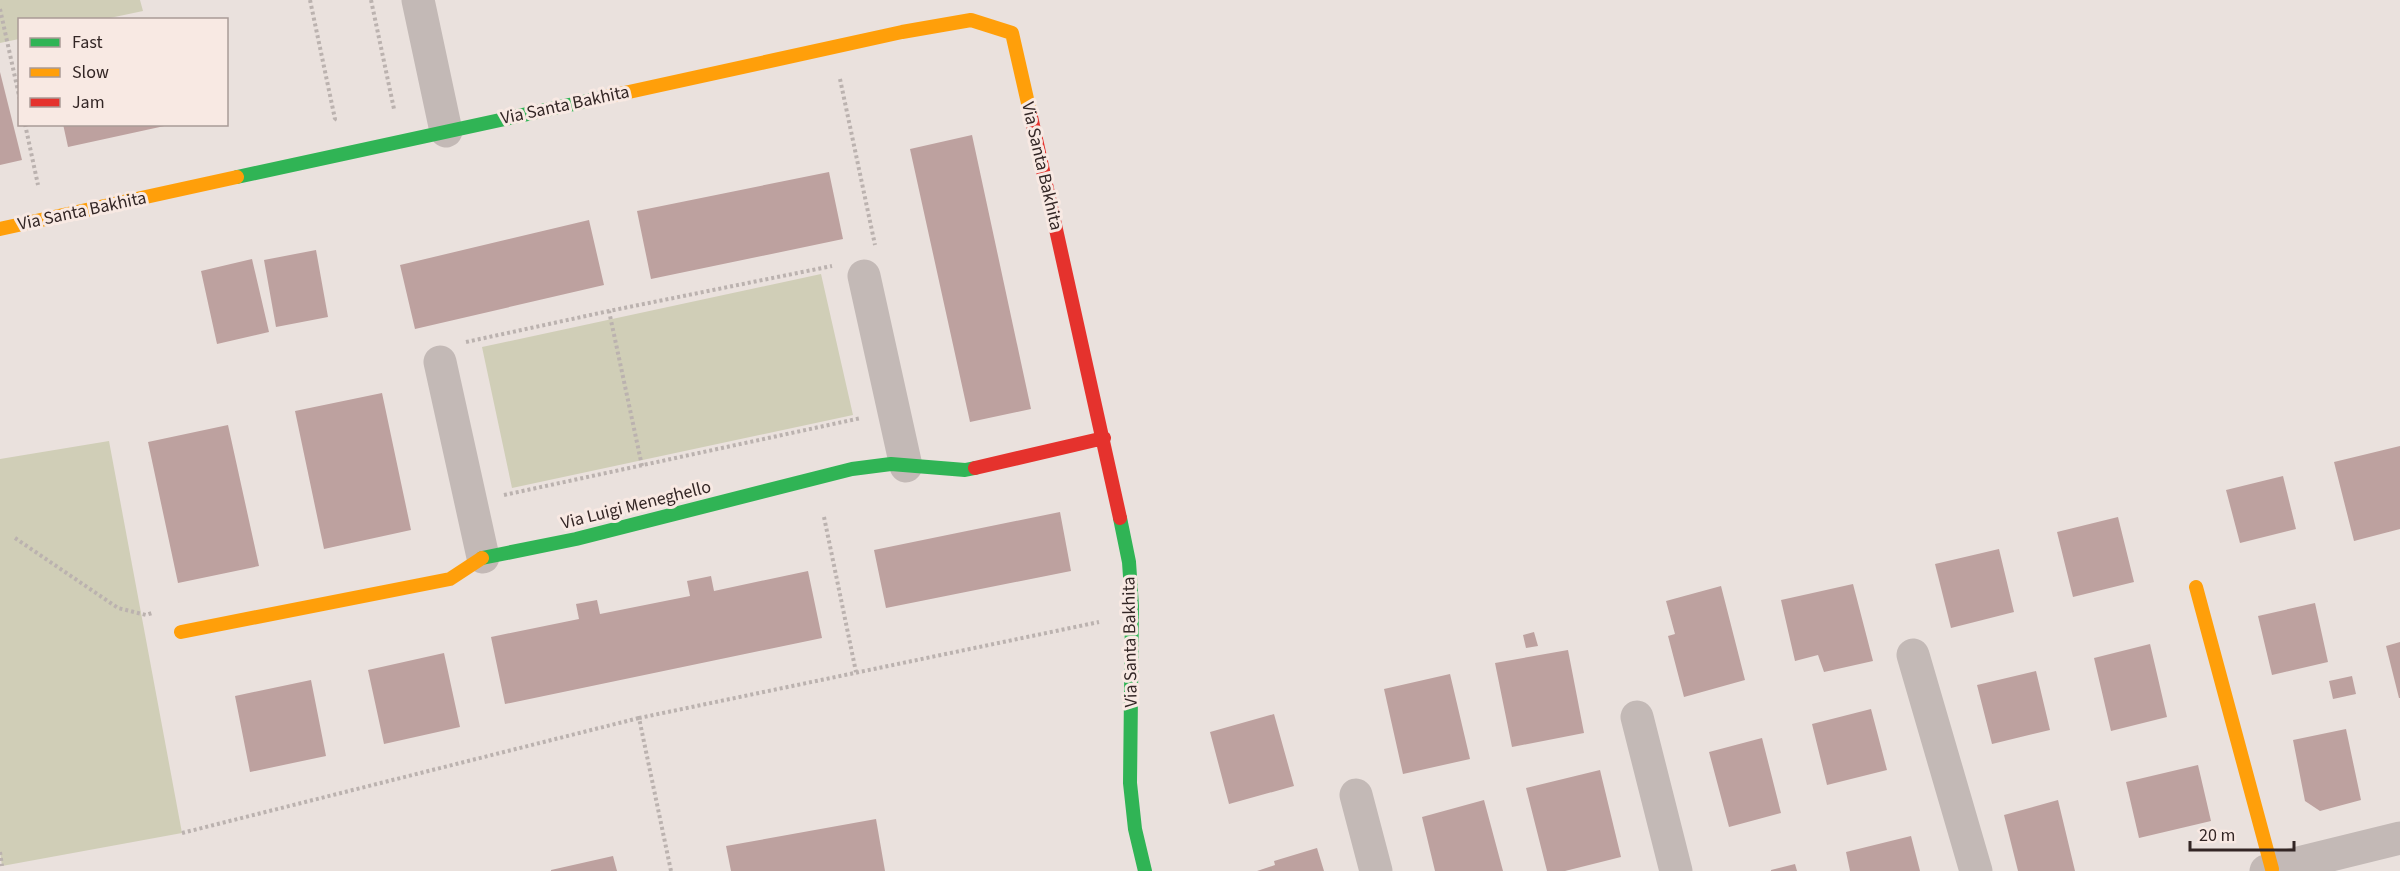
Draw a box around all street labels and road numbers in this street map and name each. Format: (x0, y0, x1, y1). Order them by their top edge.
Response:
street label: Via Santa Bakhita (498, 79, 632, 131)
street label: Via Santa Bakhita (1015, 99, 1069, 233)
street label: Via Santa Bakhita (15, 185, 149, 237)
street label: Via Luigi Meneghello (558, 474, 714, 536)
street label: Via Santa Bakhita (1116, 576, 1144, 708)

